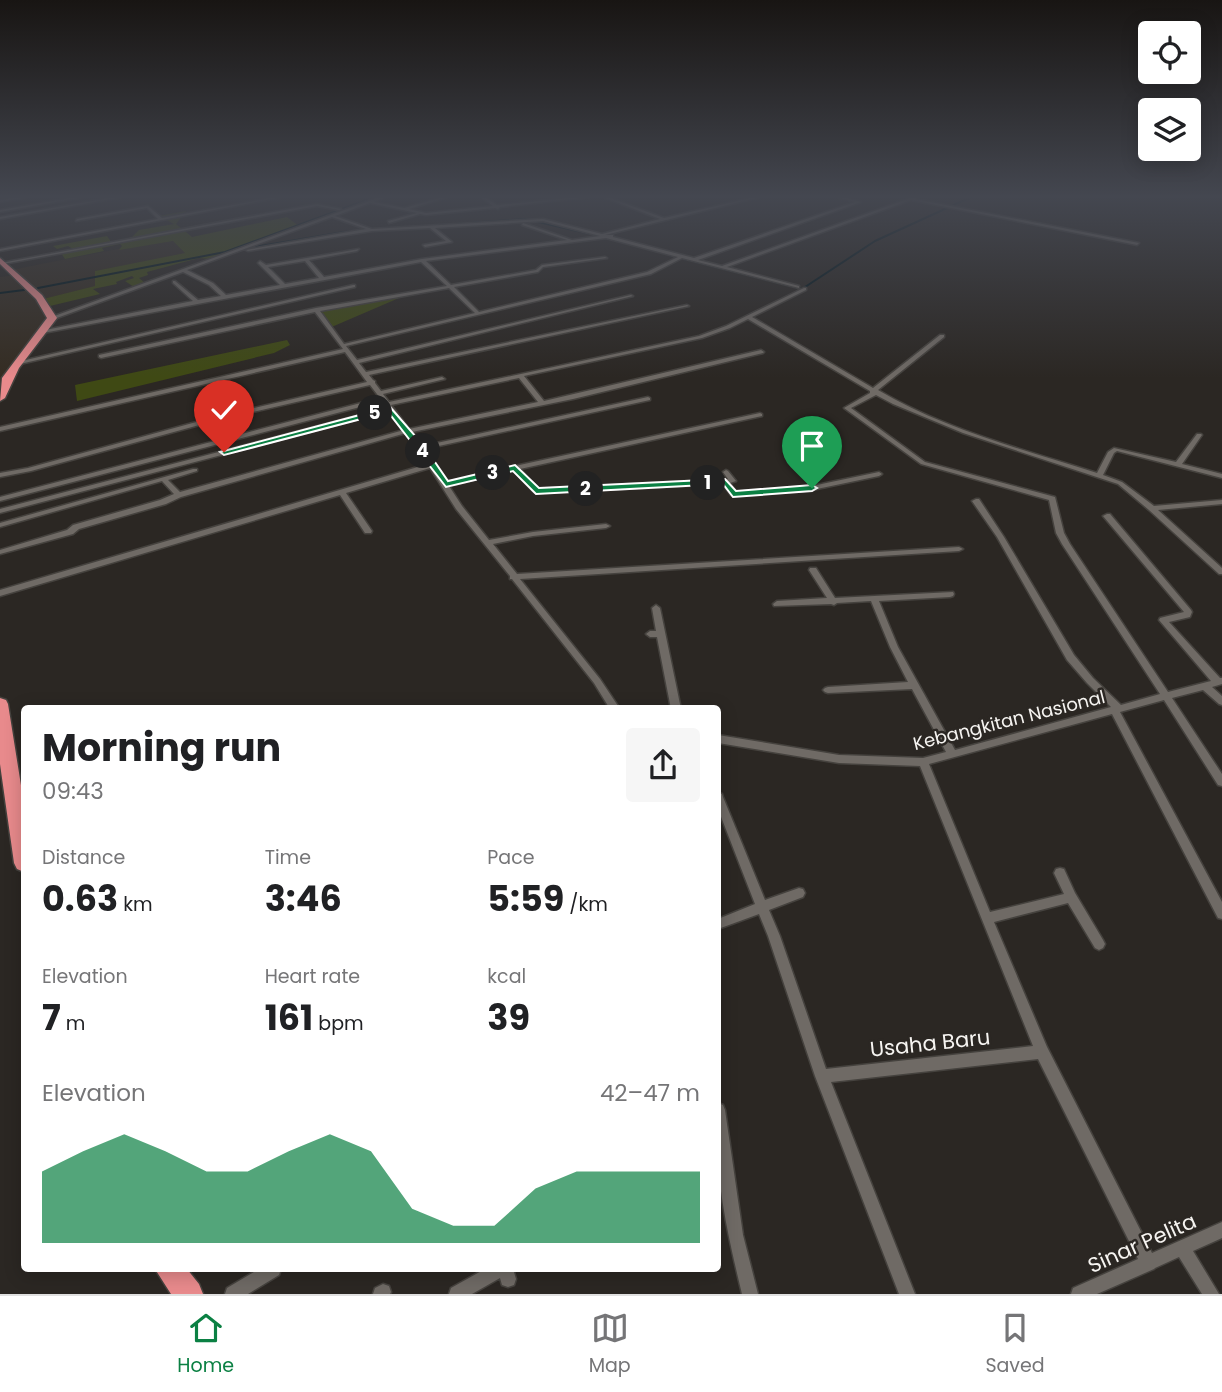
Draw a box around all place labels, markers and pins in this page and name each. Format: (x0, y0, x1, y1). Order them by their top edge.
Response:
pin (194, 380, 254, 452)
pin: 5 (358, 396, 392, 430)
pin (782, 416, 842, 488)
pin: 4 (406, 434, 440, 468)
pin: 3 (476, 456, 510, 490)
pin: 1 (690, 466, 726, 500)
pin: 2 (568, 472, 604, 506)

